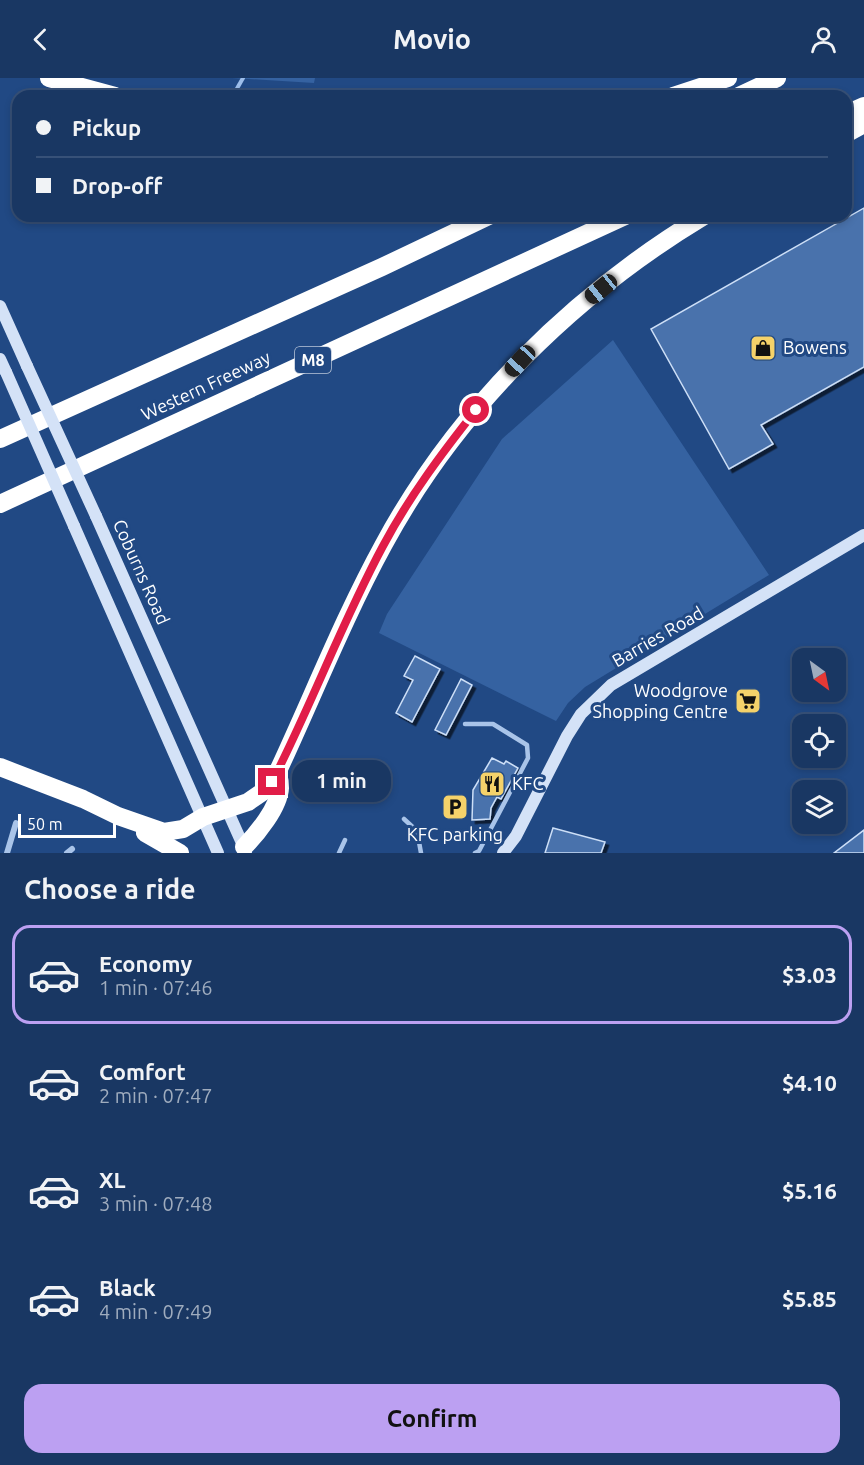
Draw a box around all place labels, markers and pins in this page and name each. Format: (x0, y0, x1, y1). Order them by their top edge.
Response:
shop icon: Bowens (748, 333, 778, 363)
place label: Bowens (783, 337, 847, 357)
place label: Woodgrove Shopping Centre (593, 680, 728, 721)
supermarket icon: Woodgrove Shopping Centre (733, 686, 763, 716)
restaurant icon: KFC (477, 769, 507, 799)
place label: KFC (512, 773, 543, 793)
parking icon: KFC parking (440, 792, 470, 822)
place label: KFC parking (407, 824, 503, 844)

